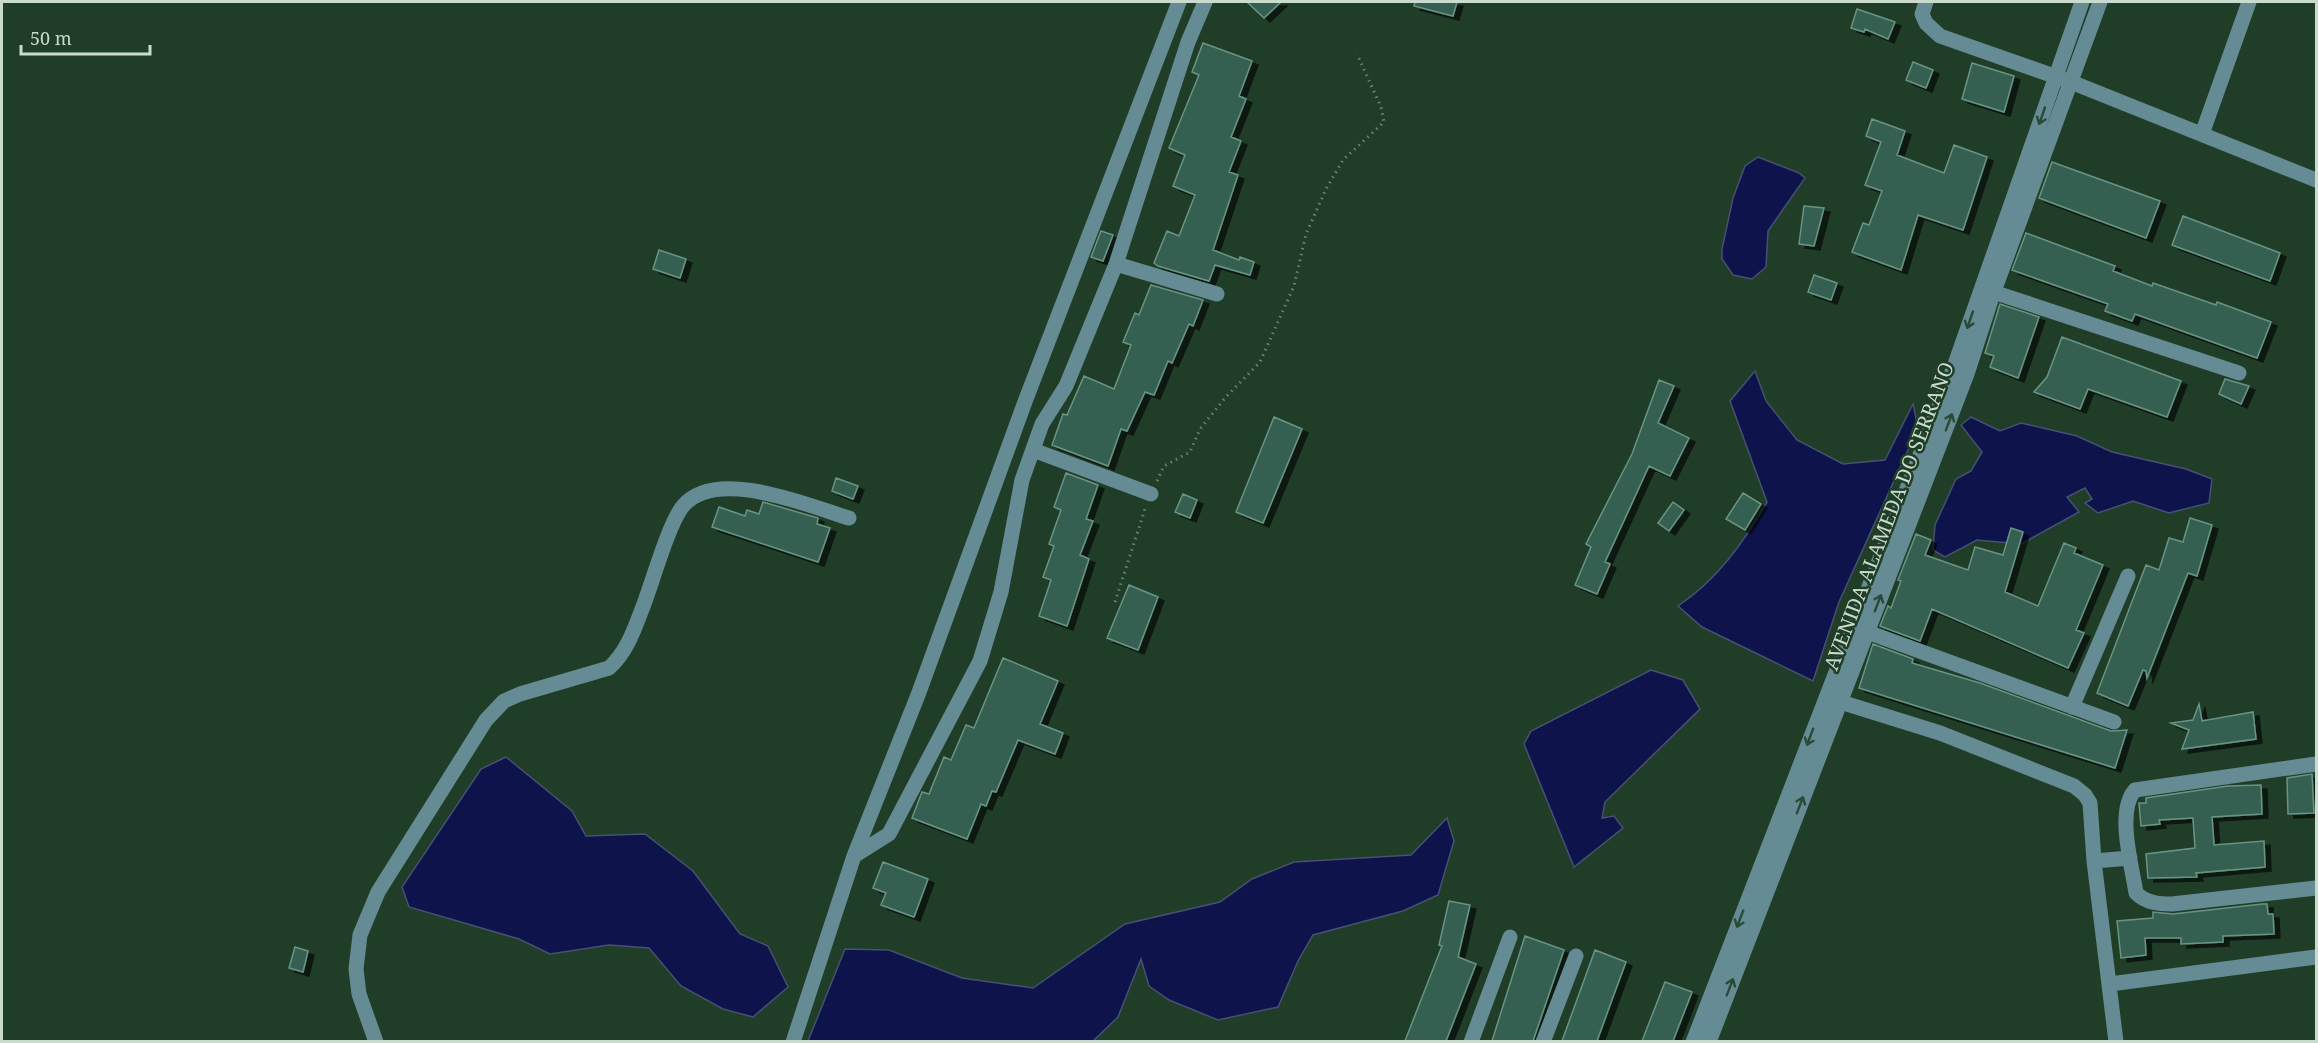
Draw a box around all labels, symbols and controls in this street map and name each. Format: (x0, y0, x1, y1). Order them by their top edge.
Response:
scale bar (21, 18, 150, 56)
text: 50 m (30, 26, 72, 50)
one-way arrow (2035, 106, 2046, 125)
one-way arrow (1964, 310, 1975, 329)
street label: AVENIDA ALAMEDA DO SERRANO (1817, 358, 1960, 674)
one-way arrow (1944, 413, 1955, 432)
one-way arrow (1873, 594, 1884, 613)
one-way arrow (1804, 728, 1815, 746)
one-way arrow (1796, 796, 1807, 815)
one-way arrow (1734, 910, 1745, 928)
one-way arrow (1725, 978, 1736, 997)

